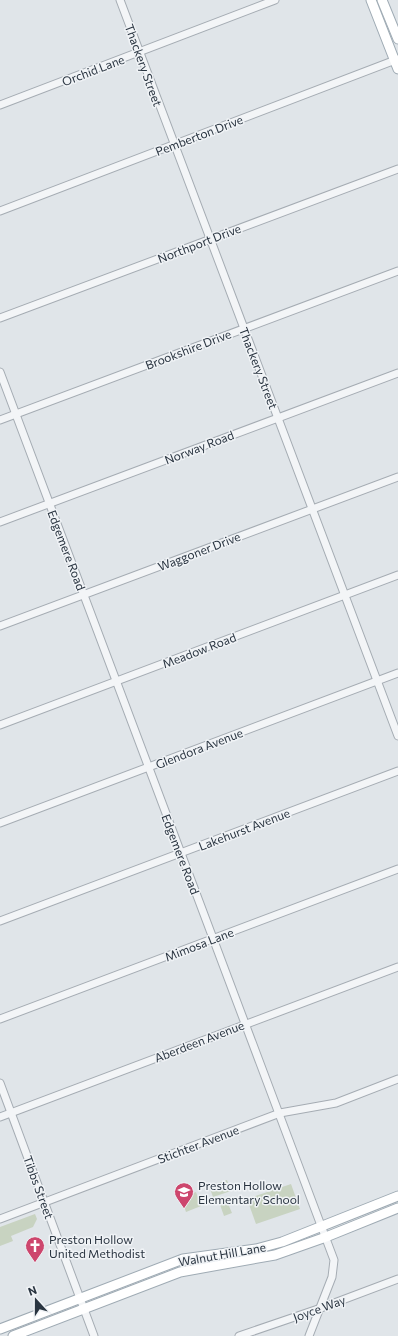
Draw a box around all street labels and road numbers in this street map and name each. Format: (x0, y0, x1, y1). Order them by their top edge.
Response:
street label: Thackery Street (123, 22, 165, 108)
street label: Orchid Lane (60, 52, 126, 88)
street label: Pemberton Drive (153, 112, 245, 158)
street label: Northport Drive (155, 221, 243, 265)
street label: Thackery Street (237, 325, 281, 411)
street label: Brookshire Drive (143, 326, 233, 372)
street label: Norway Road (162, 427, 236, 467)
street label: Edgemere Road (45, 508, 89, 592)
street label: Waggoner Drive (156, 529, 242, 573)
street label: Meadow Road (160, 629, 238, 670)
street label: Glendora Avenue (153, 725, 245, 771)
street label: Lakehurst Avenue (196, 805, 292, 853)
street label: Edgemere Road (159, 812, 203, 896)
street label: Mimosa Lane (163, 924, 235, 964)
street label: Aberdeen Avenue (152, 1017, 246, 1065)
street label: Stichter Avenue (155, 1122, 241, 1166)
street label: Tibbs Street (21, 1153, 57, 1221)
street label: Walnut Hill Lane (177, 1239, 267, 1269)
street label: Joyce Way (291, 1292, 348, 1325)

